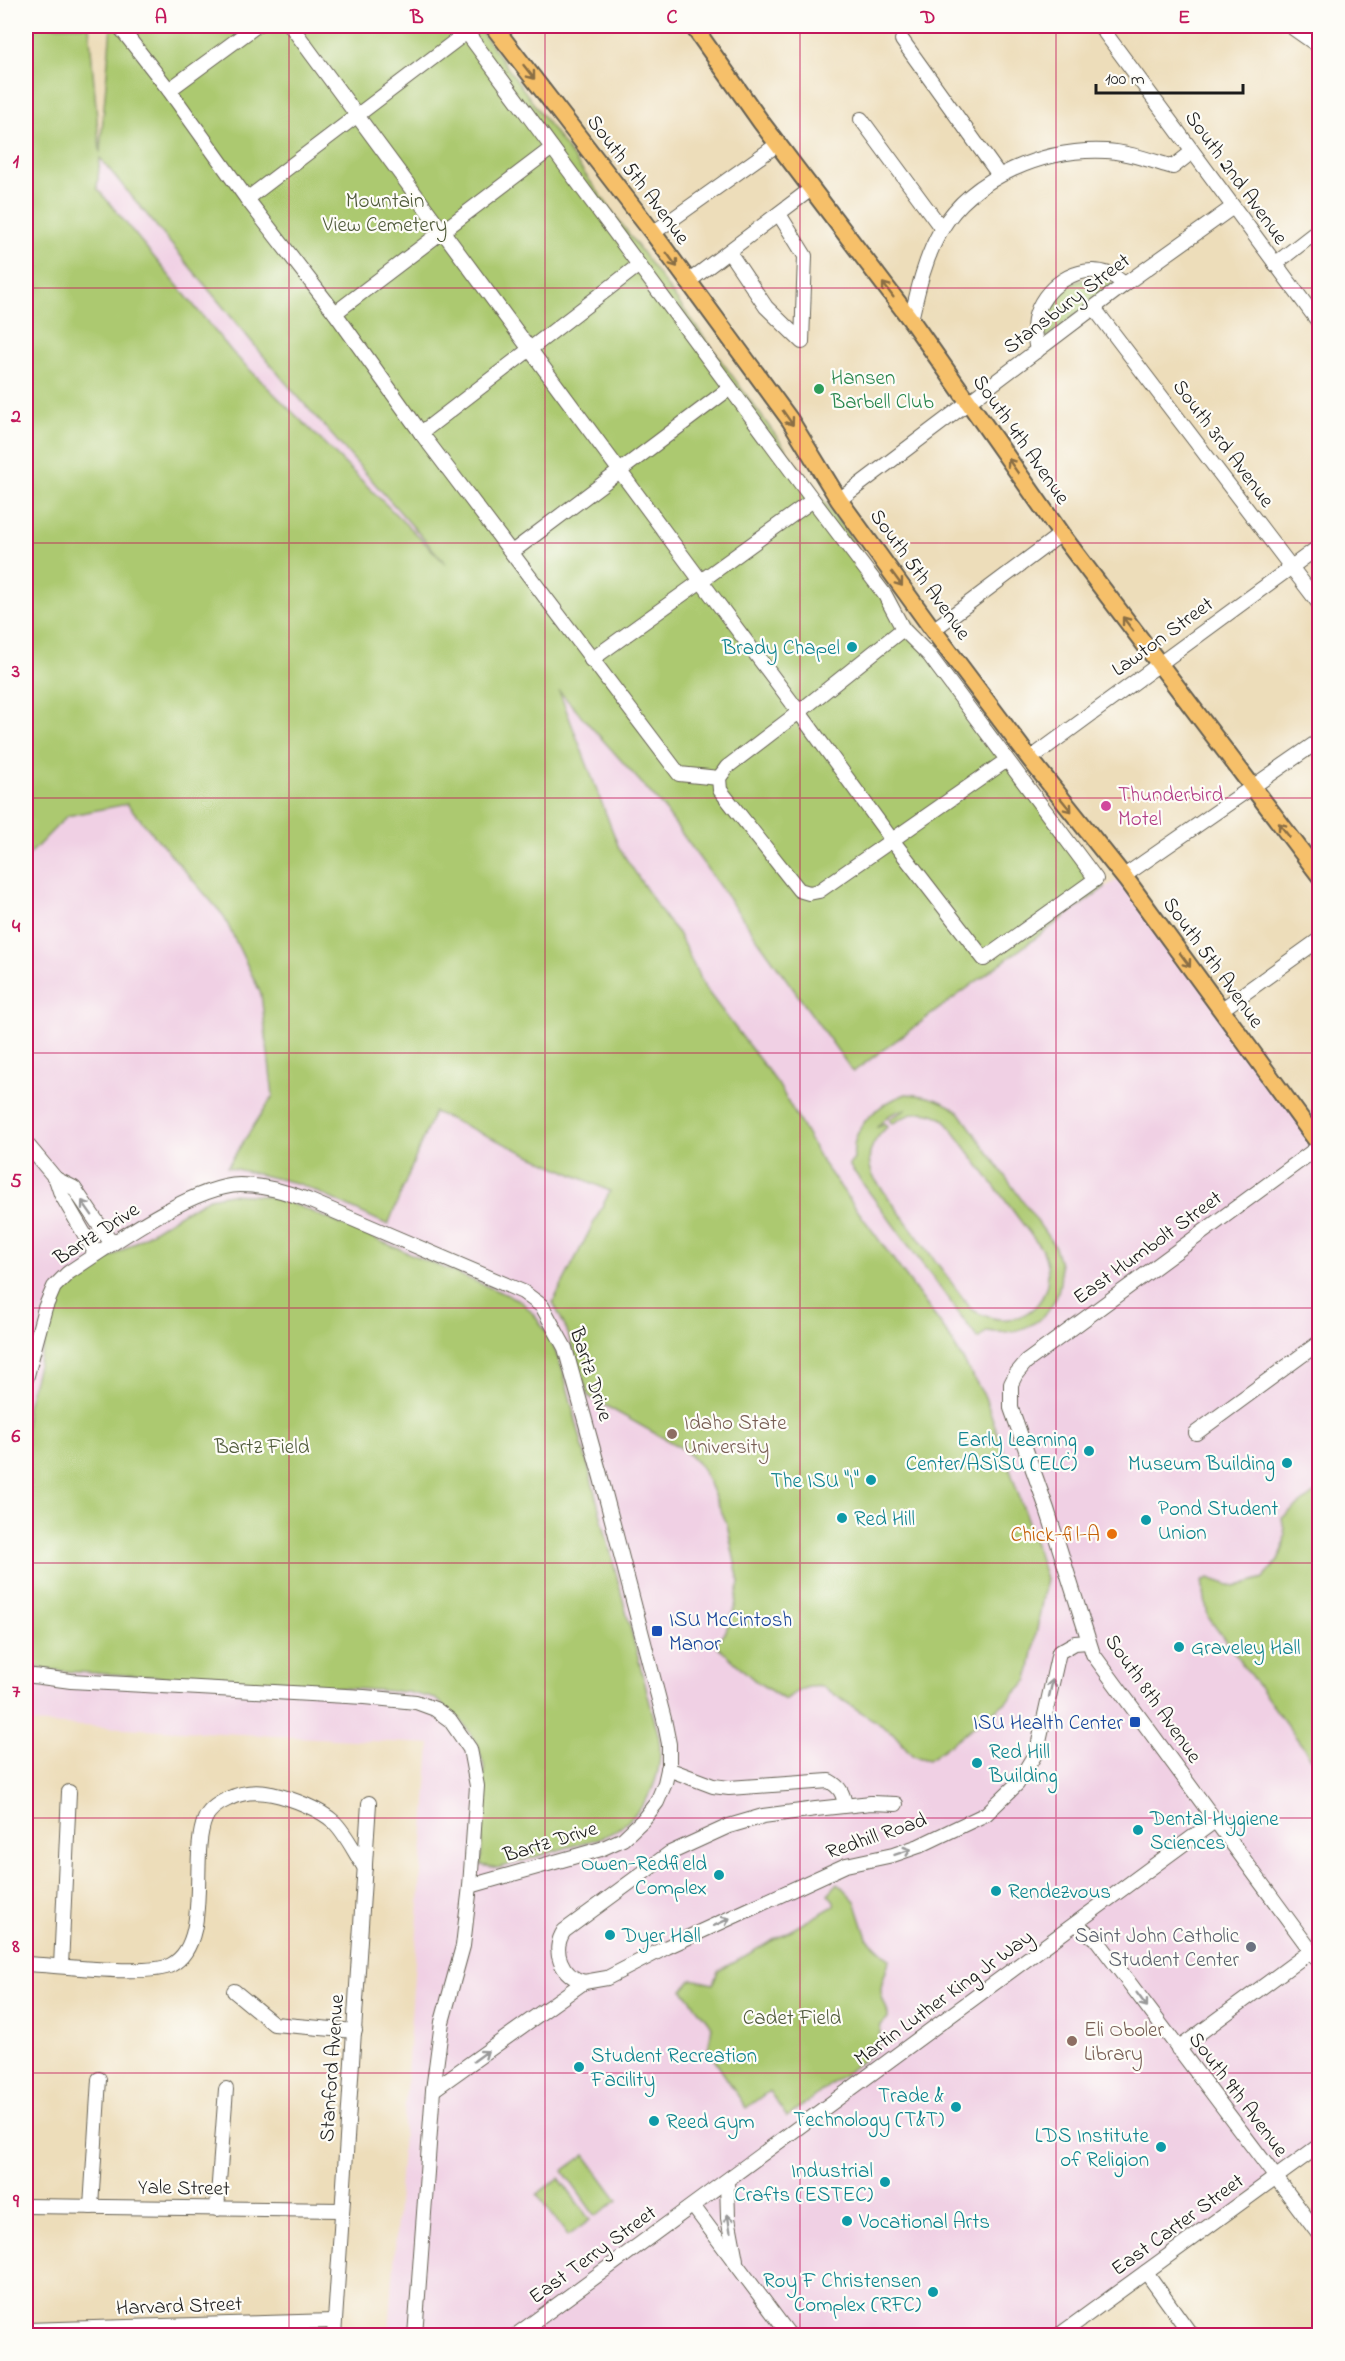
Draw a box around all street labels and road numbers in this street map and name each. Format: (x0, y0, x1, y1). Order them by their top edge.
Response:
street label: South 2nd Avenue (1176, 105, 1295, 252)
street label: South 5th Avenue (579, 109, 697, 252)
street label: Stansbury Street (997, 247, 1138, 364)
street label: South 4th Avenue (964, 369, 1077, 512)
street label: South 3rd Avenue (1164, 374, 1281, 515)
street label: South 5th Avenue (861, 503, 978, 647)
street label: Lawton Street (1106, 590, 1220, 685)
street label: South 5th Avenue (1154, 891, 1271, 1035)
street label: East Humbolt Street (1068, 1184, 1229, 1313)
street label: Bartz Drive (47, 1195, 146, 1274)
street label: Bartz Drive (561, 1323, 620, 1426)
street label: South 8th Avenue (1097, 1628, 1208, 1770)
street label: Redhill Road (822, 1806, 931, 1868)
street label: Bartz Drive (499, 1814, 602, 1872)
street label: Martin Luther King Jr Way (848, 1923, 1041, 2076)
street label: Stanford Avenue (313, 1993, 353, 2143)
street label: South 9th Avenue (1180, 2026, 1295, 2165)
street label: East Carter Street (1106, 2167, 1251, 2284)
street label: Yale Street (138, 2173, 230, 2205)
street label: East Terry Street (523, 2199, 664, 2314)
street label: Harvard Street (116, 2290, 243, 2324)

